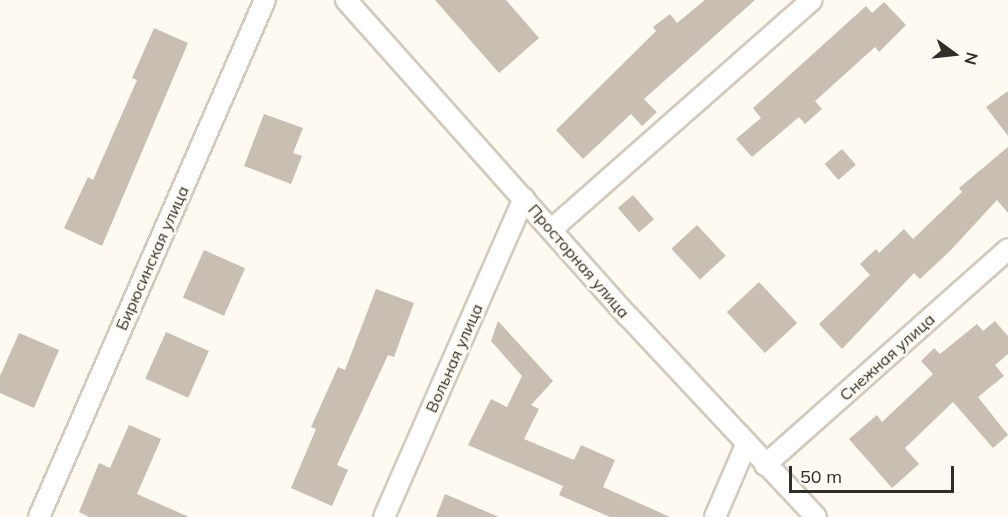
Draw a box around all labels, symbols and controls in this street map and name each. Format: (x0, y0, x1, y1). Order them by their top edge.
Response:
north arrow (924, 24, 984, 84)
text: N (960, 50, 983, 67)
street label: Бирюсинская улица (112, 183, 192, 333)
street label: Просторная улица (524, 200, 634, 322)
street label: Вольная улица (421, 301, 487, 415)
street label: Снежная улица (836, 309, 938, 405)
scale bar (792, 454, 957, 492)
text: 50 m (800, 465, 842, 488)

